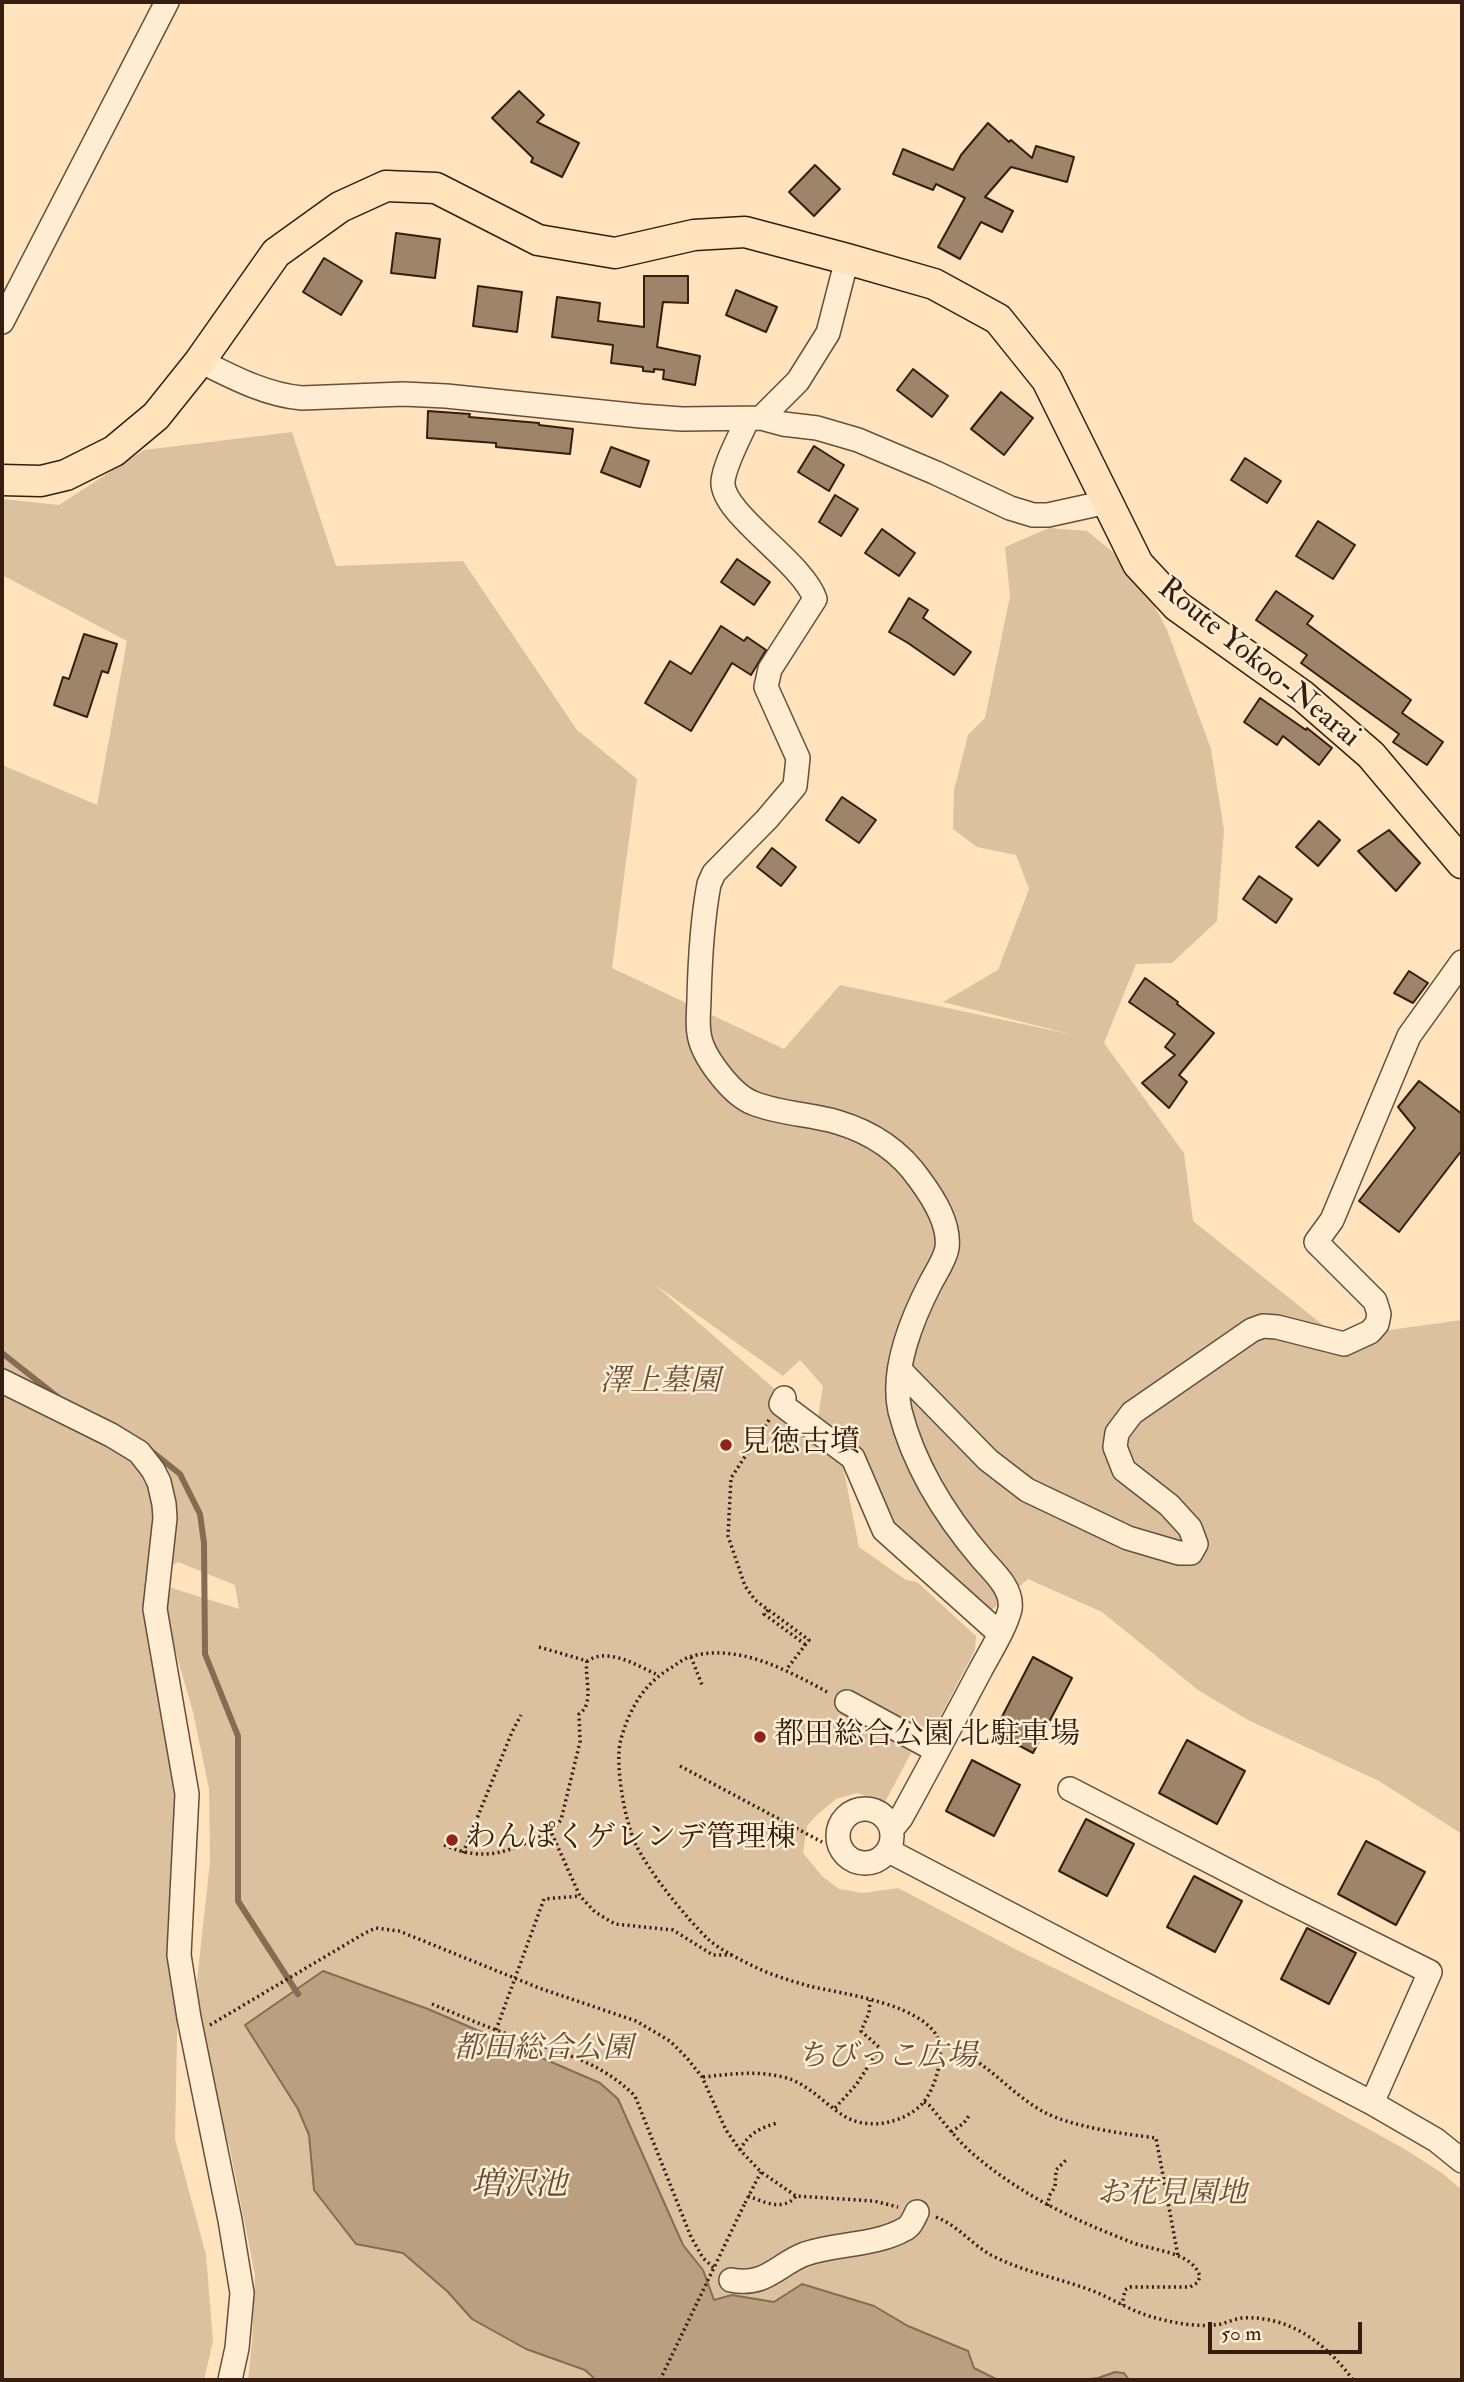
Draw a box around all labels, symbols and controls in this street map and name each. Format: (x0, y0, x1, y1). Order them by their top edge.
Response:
street label: Route Yokoo-Nearai (1150, 571, 1366, 757)
park label: 澤上墓園 (600, 1366, 720, 1402)
place label: 見徳古墳 (740, 1427, 860, 1463)
marker: 見徳古墳 (718, 1437, 734, 1453)
place label: 都田総合公園 北駐車場 (774, 1719, 1080, 1755)
marker: 都田総合公園 北駐車場 (752, 1729, 768, 1745)
place label: わんぱくゲレンデ管理棟 (466, 1822, 796, 1858)
marker: わんぱくゲレンデ管理棟 (444, 1832, 460, 1848)
park label: 都田総合公園 (453, 2033, 633, 2069)
park label: ちびっこ広場 (797, 2041, 977, 2077)
water label: 増沢池 (471, 2168, 567, 2206)
park label: お花見園地 (1097, 2178, 1247, 2214)
scale bar (1212, 2308, 1366, 2352)
text: 50 m (1221, 2320, 1262, 2347)

